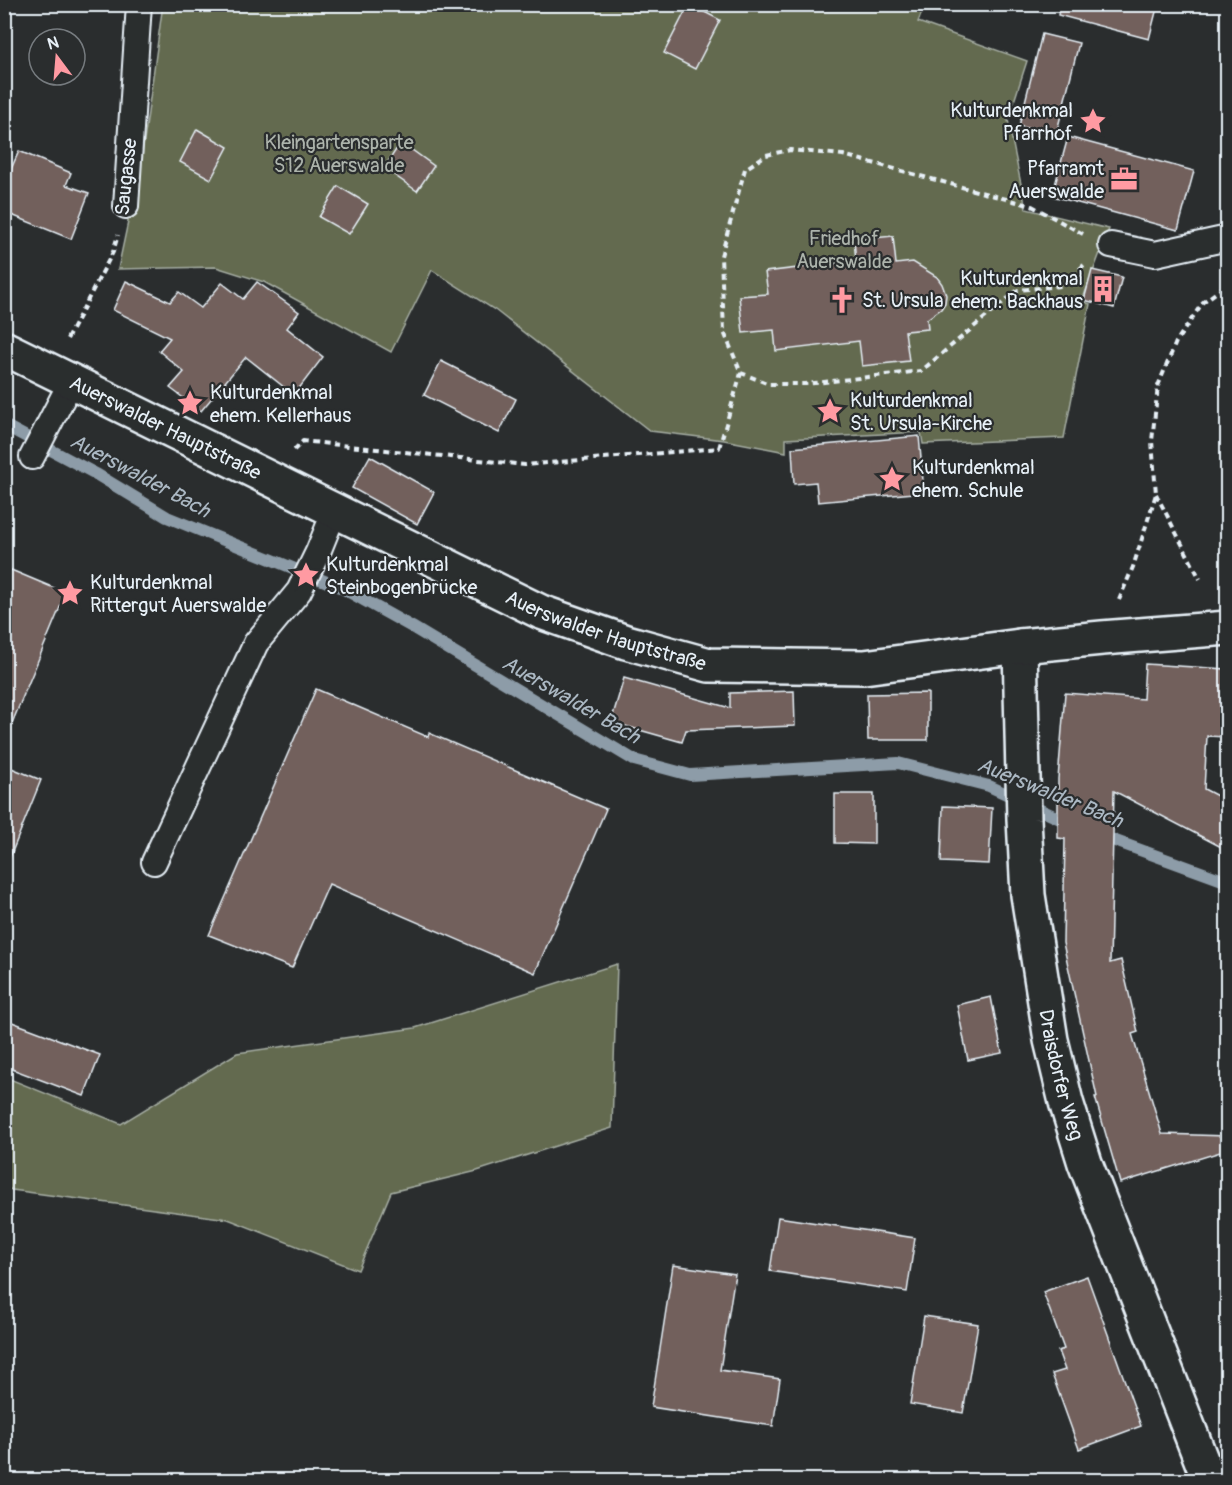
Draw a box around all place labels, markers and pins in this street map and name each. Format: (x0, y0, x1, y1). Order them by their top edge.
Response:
place label: Kulturdenkmal Pfarrhof (950, 98, 1073, 146)
place icon: Kulturdenkmal Pfarrhof (1078, 106, 1108, 136)
place label: Pfarramt Auerswalde (1008, 156, 1105, 204)
office icon: Pfarramt Auerswalde (1109, 164, 1139, 194)
place label: Kulturdenkmal ehem. Backhaus (951, 266, 1083, 314)
building icon: Kulturdenkmal ehem. Backhaus (1088, 274, 1118, 304)
church icon: St. Ursula (827, 285, 857, 315)
place label: St. Ursula (862, 288, 943, 313)
place label: Kulturdenkmal ehem. Kellerhaus (210, 380, 351, 428)
place icon: Kulturdenkmal ehem. Kellerhaus (175, 388, 205, 418)
place label: Kulturdenkmal St. Ursula-Kirche (850, 388, 992, 436)
place icon: Kulturdenkmal St. Ursula-Kirche (815, 396, 845, 426)
place label: Kulturdenkmal ehem. Schule (912, 455, 1035, 503)
place icon: Kulturdenkmal ehem. Schule (877, 464, 907, 494)
place label: Kulturdenkmal Steinbogenbrücke (326, 552, 477, 600)
place icon: Kulturdenkmal Steinbogenbrücke (291, 560, 321, 590)
place label: Kulturdenkmal Rittergut Auerswalde (90, 570, 267, 618)
place icon: Kulturdenkmal Rittergut Auerswalde (55, 578, 85, 608)

